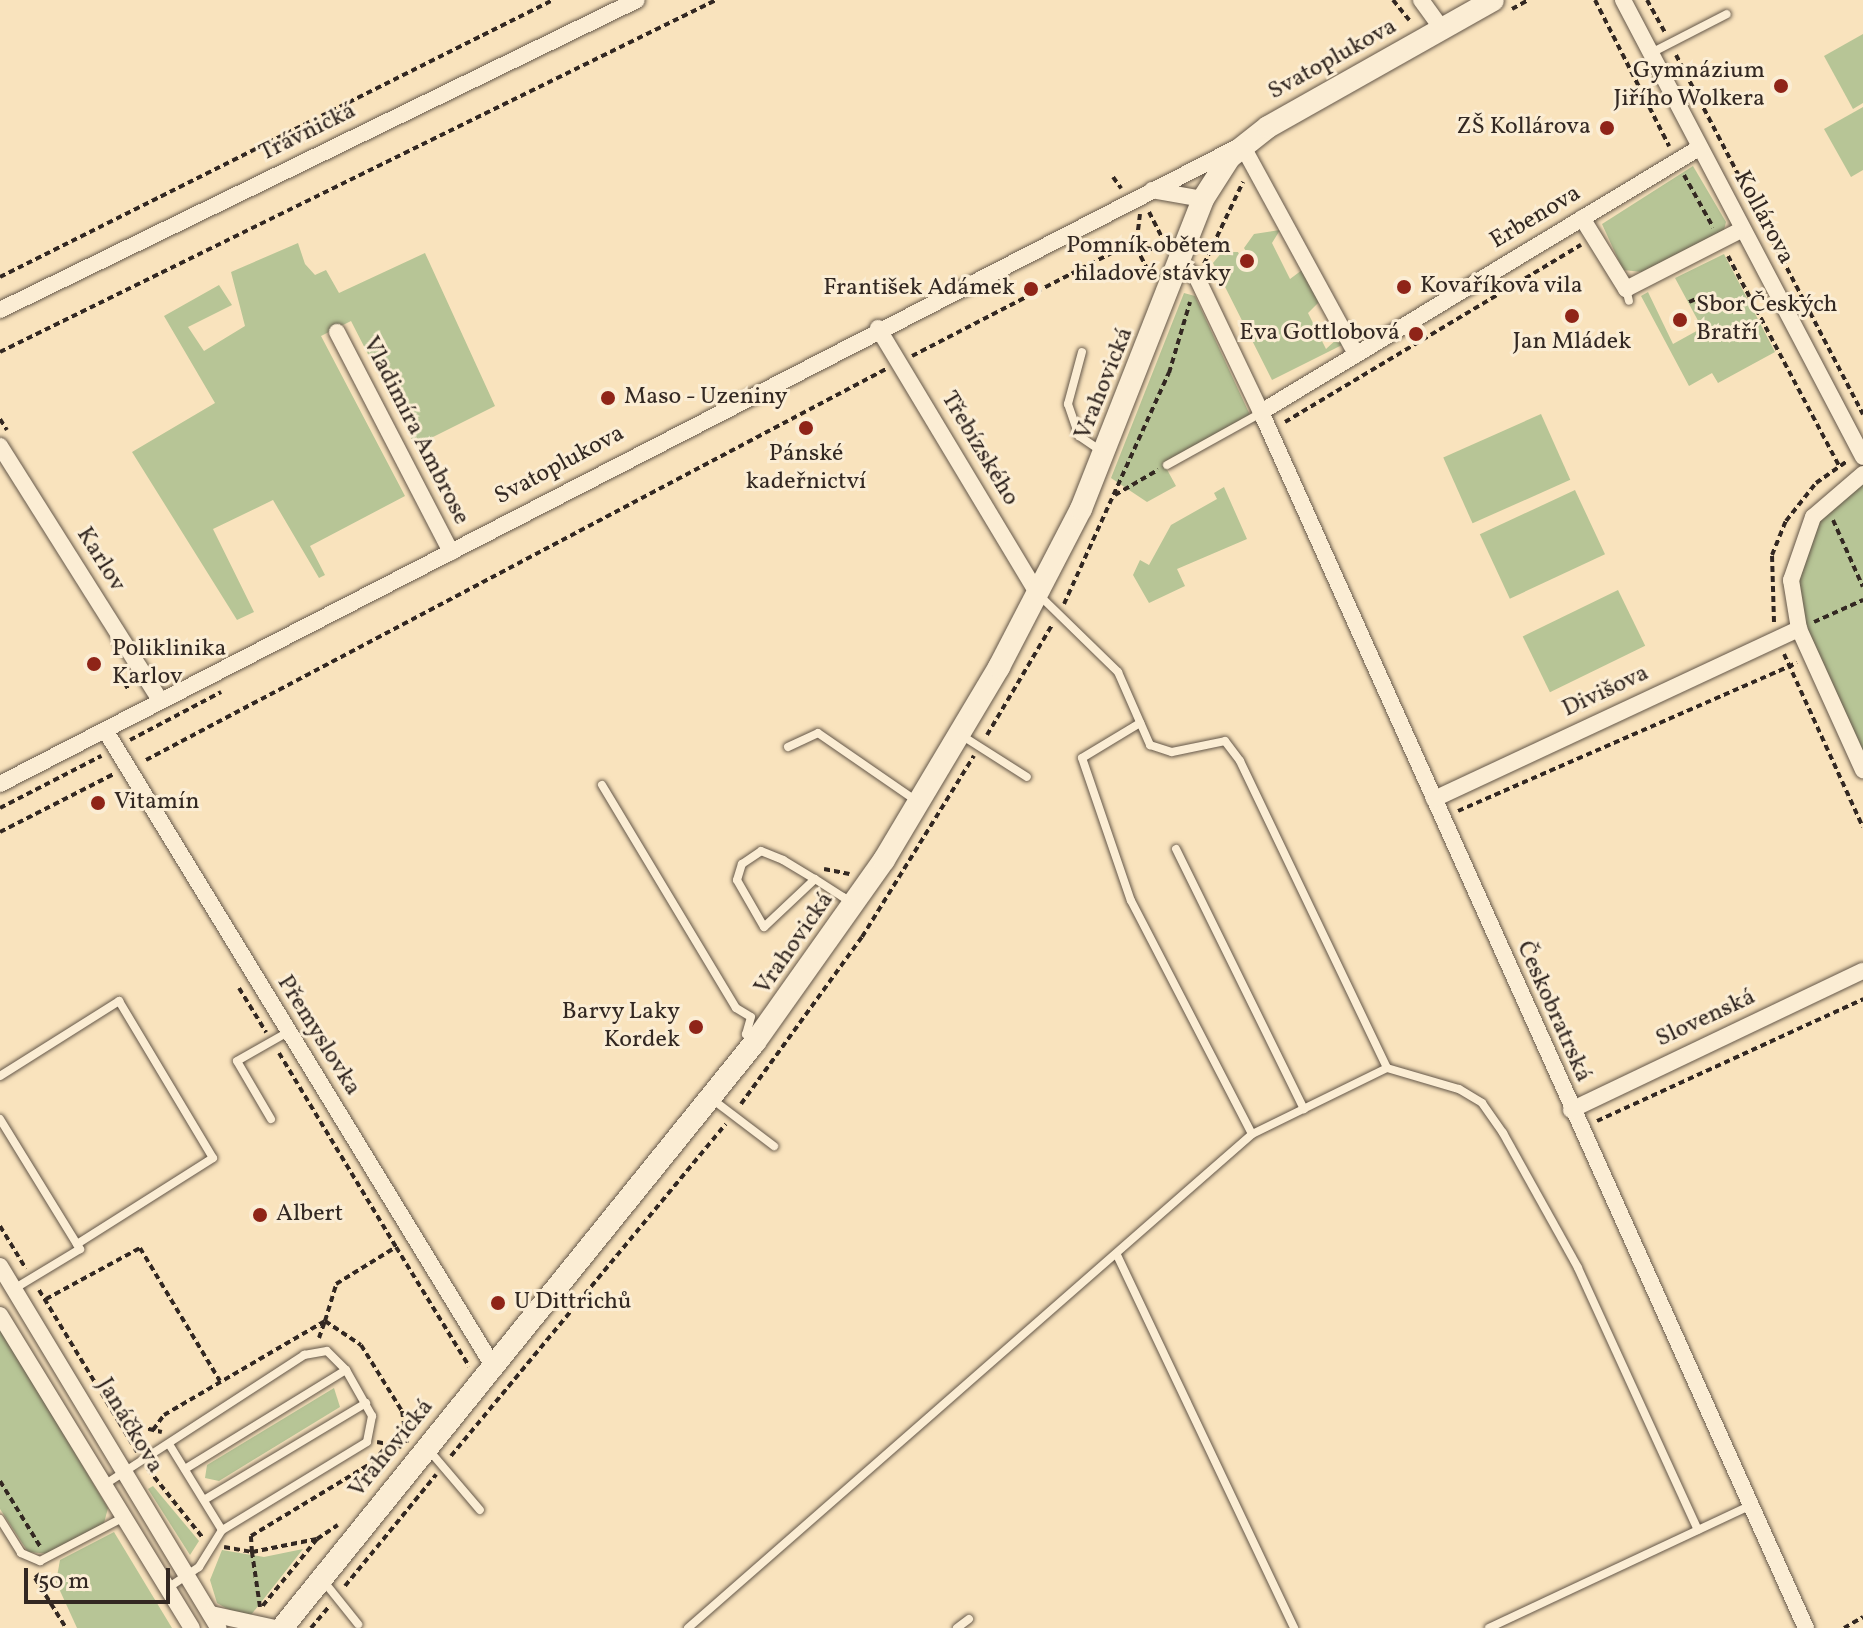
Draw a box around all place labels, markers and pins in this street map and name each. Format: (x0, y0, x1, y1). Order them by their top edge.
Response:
place label: Gymnázium Jiřího Wolkera (1613, 58, 1765, 114)
marker: Gymnázium Jiřího Wolkera (1772, 77, 1790, 95)
place label: ZŠ Kollárova (1456, 114, 1591, 142)
marker: ZŠ Kollárova (1598, 119, 1616, 137)
place label: Pomník obětem hladové stávky (1066, 233, 1231, 289)
marker: Pomník obětem hladové stávky (1238, 252, 1256, 270)
place label: Kovaříkova vila (1420, 273, 1583, 301)
place label: František Adámek (823, 275, 1015, 303)
marker: Kovaříkova vila (1395, 278, 1413, 296)
marker: František Adámek (1022, 280, 1040, 298)
place label: Sbor Českých Bratří (1696, 292, 1838, 348)
marker: Jan Mládek (1563, 307, 1581, 325)
marker: Sbor Českých Bratří (1671, 311, 1689, 329)
place label: Eva Gottlobová (1239, 320, 1400, 348)
marker: Eva Gottlobová (1407, 325, 1425, 343)
place label: Jan Mládek (1513, 329, 1631, 357)
place label: Maso - Uzeniny (624, 384, 788, 412)
marker: Maso - Uzeniny (599, 389, 617, 407)
marker: Pánské kadeřnictví (797, 419, 815, 437)
place label: Pánské kadeřnictví (746, 441, 866, 497)
place label: Poliklinika Karlov (112, 636, 226, 692)
marker: Poliklinika Karlov (83, 653, 105, 675)
place label: Vitamín (114, 789, 200, 817)
marker: Vitamín (89, 794, 107, 812)
place label: Barvy Laky Kordek (561, 999, 680, 1055)
marker: Barvy Laky Kordek (687, 1018, 705, 1036)
place label: Albert (276, 1201, 343, 1229)
marker: Albert (251, 1206, 269, 1224)
place label: U Dittrichů (514, 1289, 632, 1317)
marker: U Dittrichů (489, 1294, 507, 1312)

